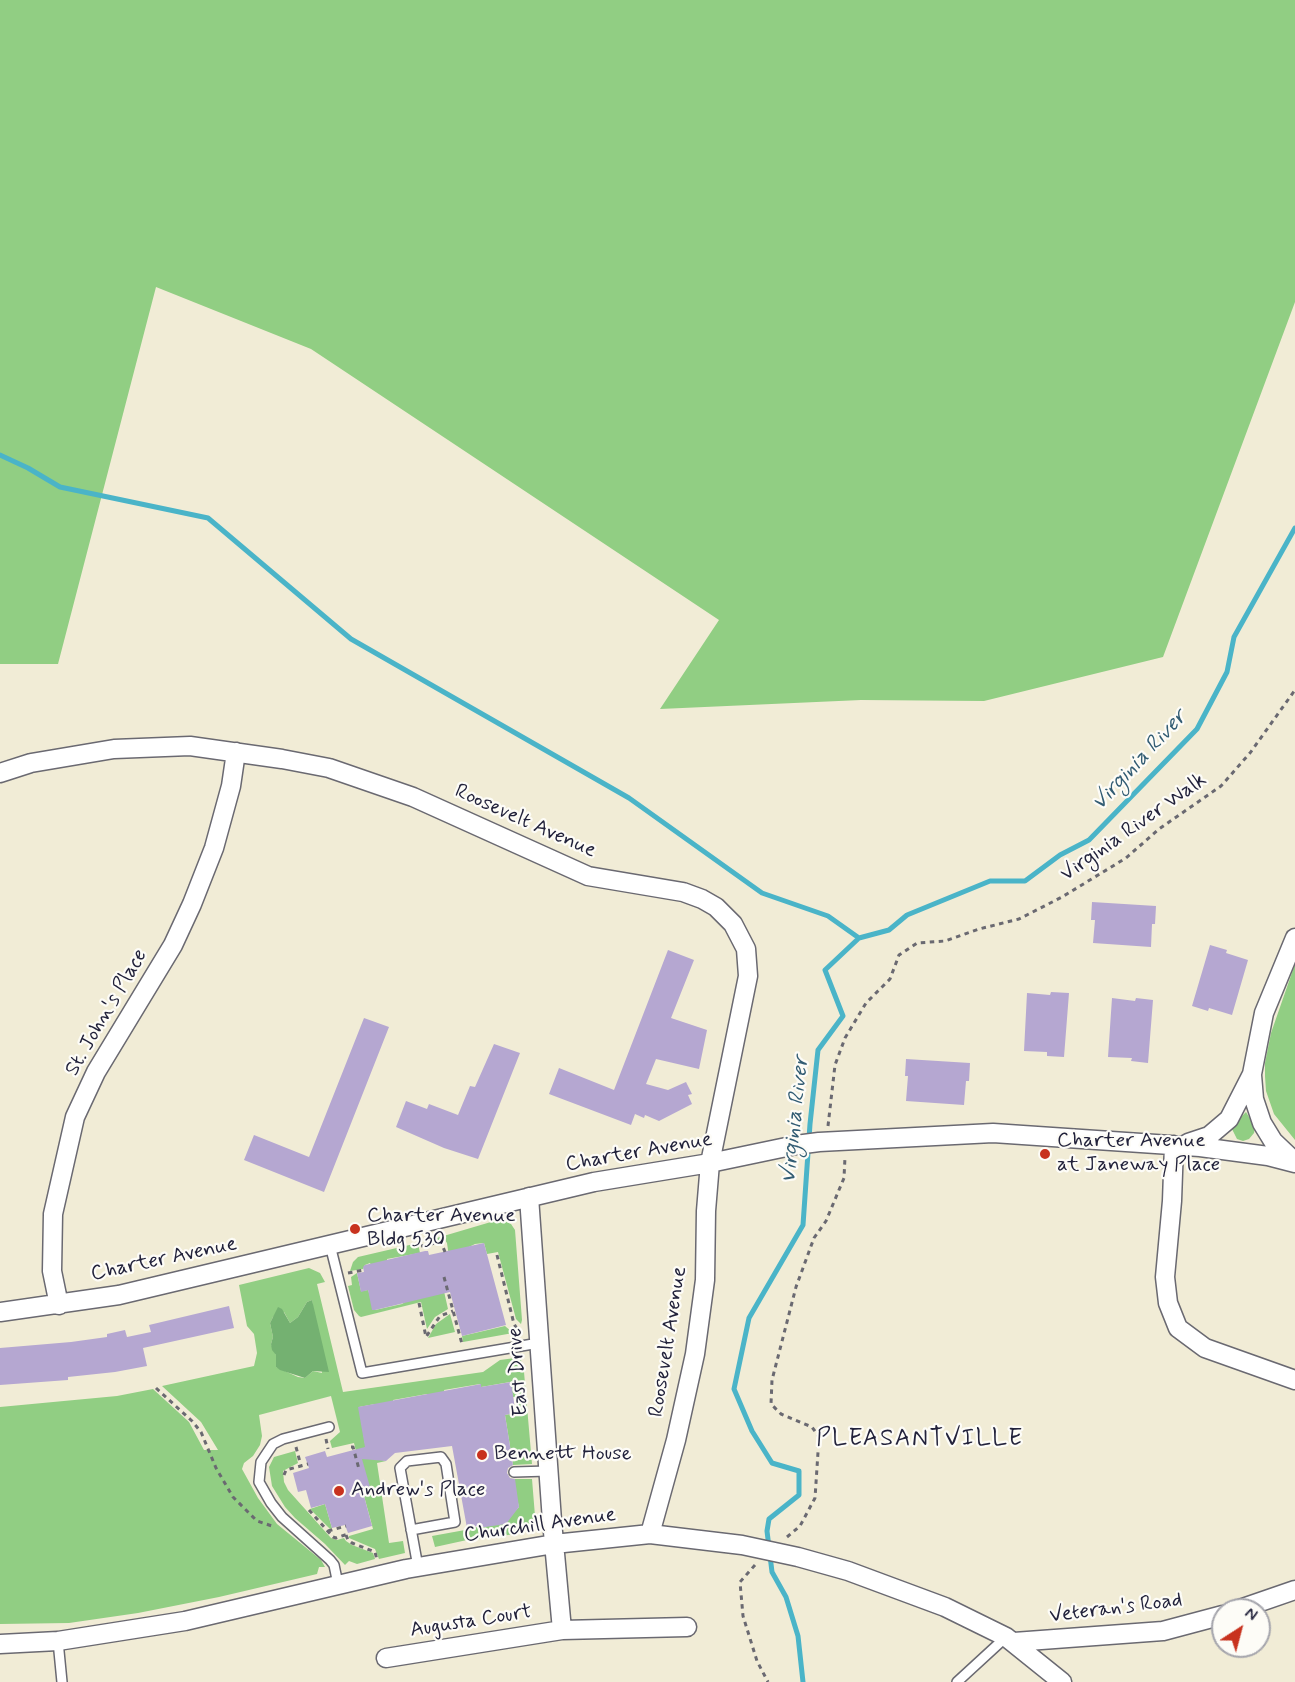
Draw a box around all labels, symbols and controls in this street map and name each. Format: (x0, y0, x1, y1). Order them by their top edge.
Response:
water label: Virginia River (1087, 705, 1193, 817)
street label: Virginia River Walk (1056, 768, 1212, 888)
street label: Roosevelt Avenue (450, 780, 600, 864)
street label: St. John's Place (61, 945, 153, 1081)
water label: Virginia River (776, 1055, 816, 1185)
street label: Charter Avenue (564, 1128, 714, 1178)
place label: Charter Avenue at Janeway Place (1057, 1129, 1220, 1179)
marker: Charter Avenue at Janeway Place (1038, 1147, 1052, 1161)
place label: Charter Avenue Bldg 530 (367, 1204, 515, 1254)
marker: Charter Avenue Bldg 530 (348, 1222, 362, 1236)
street label: Charter Avenue (89, 1232, 239, 1288)
street label: Roosevelt Avenue (645, 1265, 693, 1419)
street label: East Drive (503, 1327, 535, 1417)
district label: PLEASANTVILLE (814, 1426, 1026, 1454)
place label: Bennett House (494, 1442, 632, 1468)
marker: Bennett House (475, 1448, 489, 1462)
place label: Andrew's Place (351, 1478, 485, 1504)
marker: Andrew's Place (332, 1484, 346, 1498)
street label: Churchill Avenue (462, 1503, 618, 1549)
street label: Veteran's Road (1048, 1588, 1184, 1630)
north arrow (1211, 1598, 1271, 1658)
street label: Augusta Court (408, 1600, 534, 1644)
text: N (1240, 1603, 1261, 1626)

